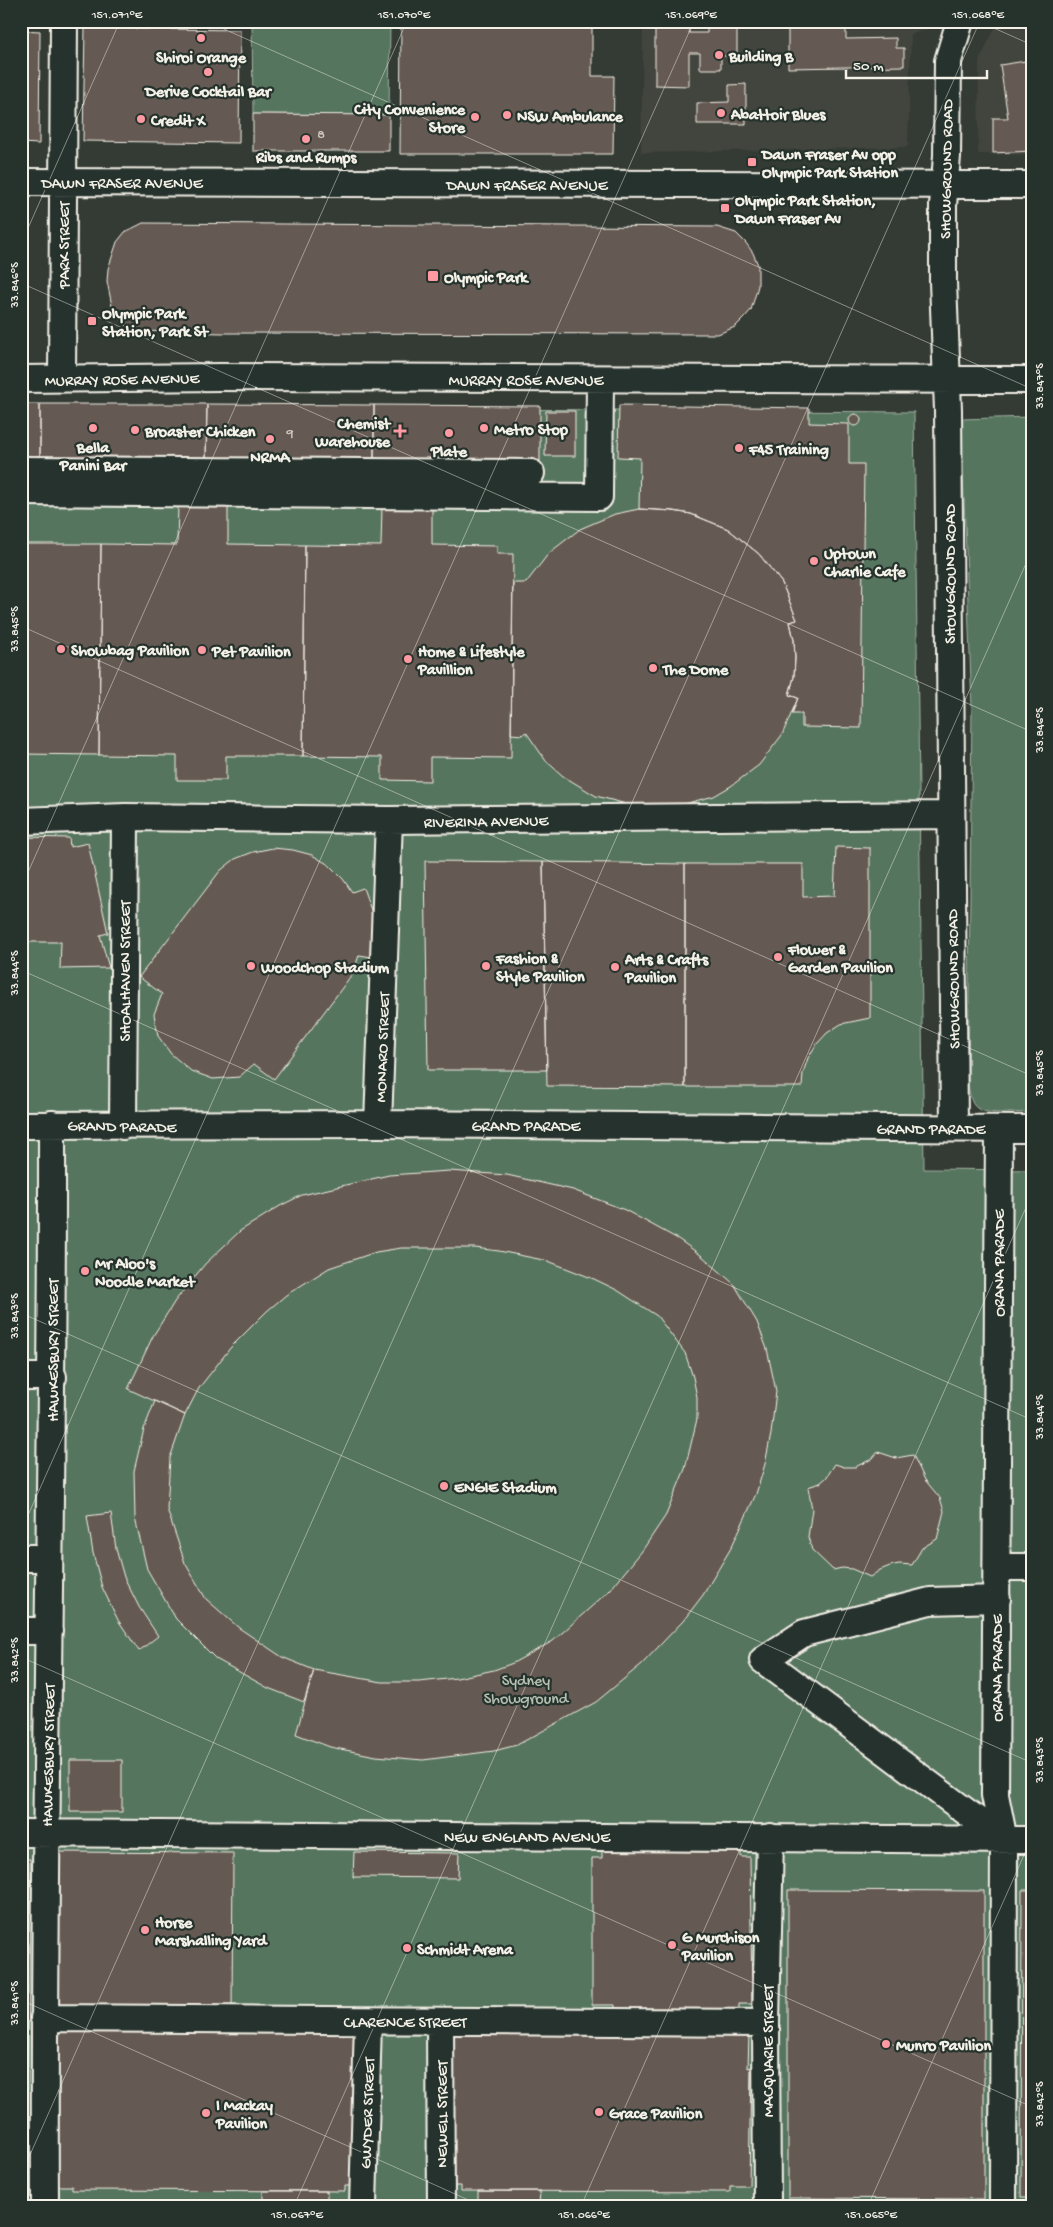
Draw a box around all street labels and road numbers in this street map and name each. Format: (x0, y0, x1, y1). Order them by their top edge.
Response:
street label: SHOWGROUND ROAD (938, 98, 959, 239)
street label: DAWN FRASER AVENUE (40, 176, 204, 195)
street label: DAWN FRASER AVENUE (445, 178, 609, 197)
street label: PARK STREET (57, 201, 76, 290)
street label: MURRAY ROSE AVENUE (44, 371, 201, 392)
street label: MURRAY ROSE AVENUE (449, 373, 604, 392)
street label: SHOWGROUND ROAD (943, 504, 962, 644)
street label: RIVERINA AVENUE (423, 813, 550, 834)
street label: SHOALHAVEN STREET (118, 900, 137, 1042)
street label: SHOWGROUND ROAD (945, 908, 966, 1049)
street label: MONARO STREET (373, 991, 396, 1103)
street label: GRAND PARADE (67, 1118, 178, 1139)
street label: GRAND PARADE (471, 1119, 582, 1138)
street label: GRAND PARADE (876, 1122, 987, 1141)
street label: ORANA PARADE (992, 1208, 1011, 1317)
street label: HAWKESBURY STREET (46, 1277, 65, 1422)
street label: ORANA PARADE (990, 1613, 1009, 1722)
street label: HAWKESBURY STREET (40, 1682, 61, 1827)
street label: NEW ENGLAND AVENUE (444, 1830, 611, 1849)
street label: MACQUARIE STREET (761, 1984, 780, 2117)
street label: CLARENCE STREET (343, 2015, 467, 2034)
street label: GWYDER STREET (358, 2056, 381, 2169)
street label: NEWELL STREET (435, 2059, 454, 2168)

